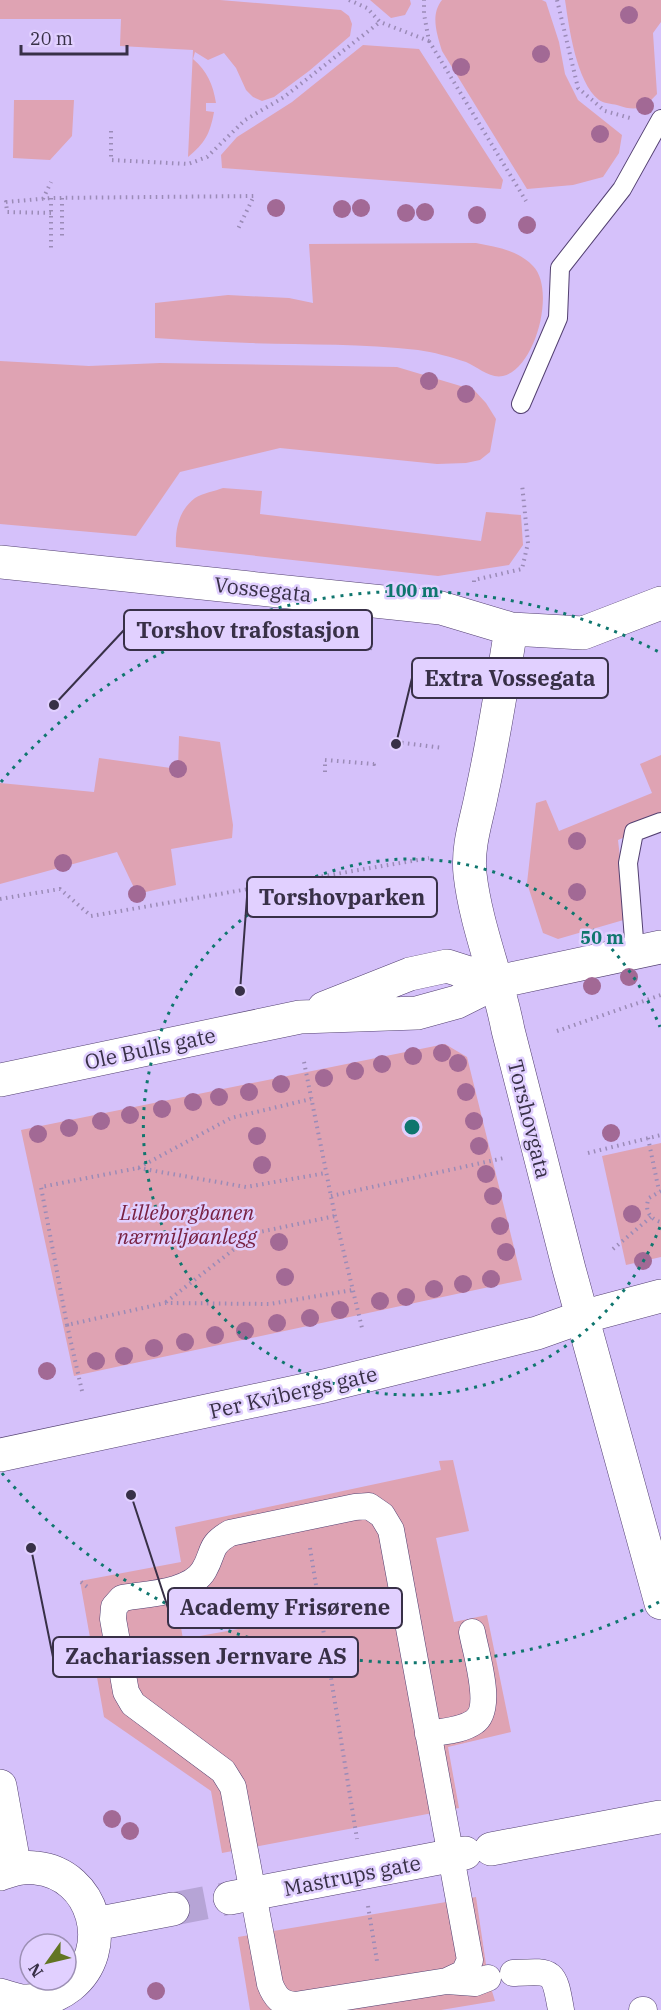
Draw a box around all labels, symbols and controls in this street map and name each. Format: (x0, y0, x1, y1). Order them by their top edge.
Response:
scale bar (21, 18, 128, 56)
text: 20 m (30, 27, 73, 50)
street label: Vossegata (213, 570, 313, 608)
text: 100 m (385, 579, 440, 602)
callout: Torshov trafostasjon (124, 610, 372, 650)
text: Torshov trafostasjon (136, 615, 360, 644)
callout: Extra Vossegata (412, 658, 608, 698)
text: Extra Vossegata (424, 663, 596, 692)
callout: Torshovparken (247, 877, 437, 917)
text: Torshovparken (259, 882, 425, 911)
text: 50 m (580, 926, 624, 949)
street label: Ole Bulls gate (82, 1020, 218, 1076)
street label: Torshovgata (502, 1057, 558, 1181)
centre of rings (402, 1117, 422, 1137)
park label: Lilleborgbanen nærmiljøanlegg (117, 1198, 258, 1250)
street label: Per Kvibergs gate (206, 1359, 380, 1425)
callout: Academy Frisørene (168, 1588, 402, 1628)
text: Academy Frisørene (180, 1592, 390, 1621)
callout: Zachariassen Jernvare AS (53, 1637, 358, 1677)
text: Zachariassen Jernvare AS (65, 1641, 347, 1670)
street label: Mastrups gate (281, 1848, 423, 1902)
north arrow (18, 1932, 78, 1992)
text: N (24, 1960, 47, 1981)

